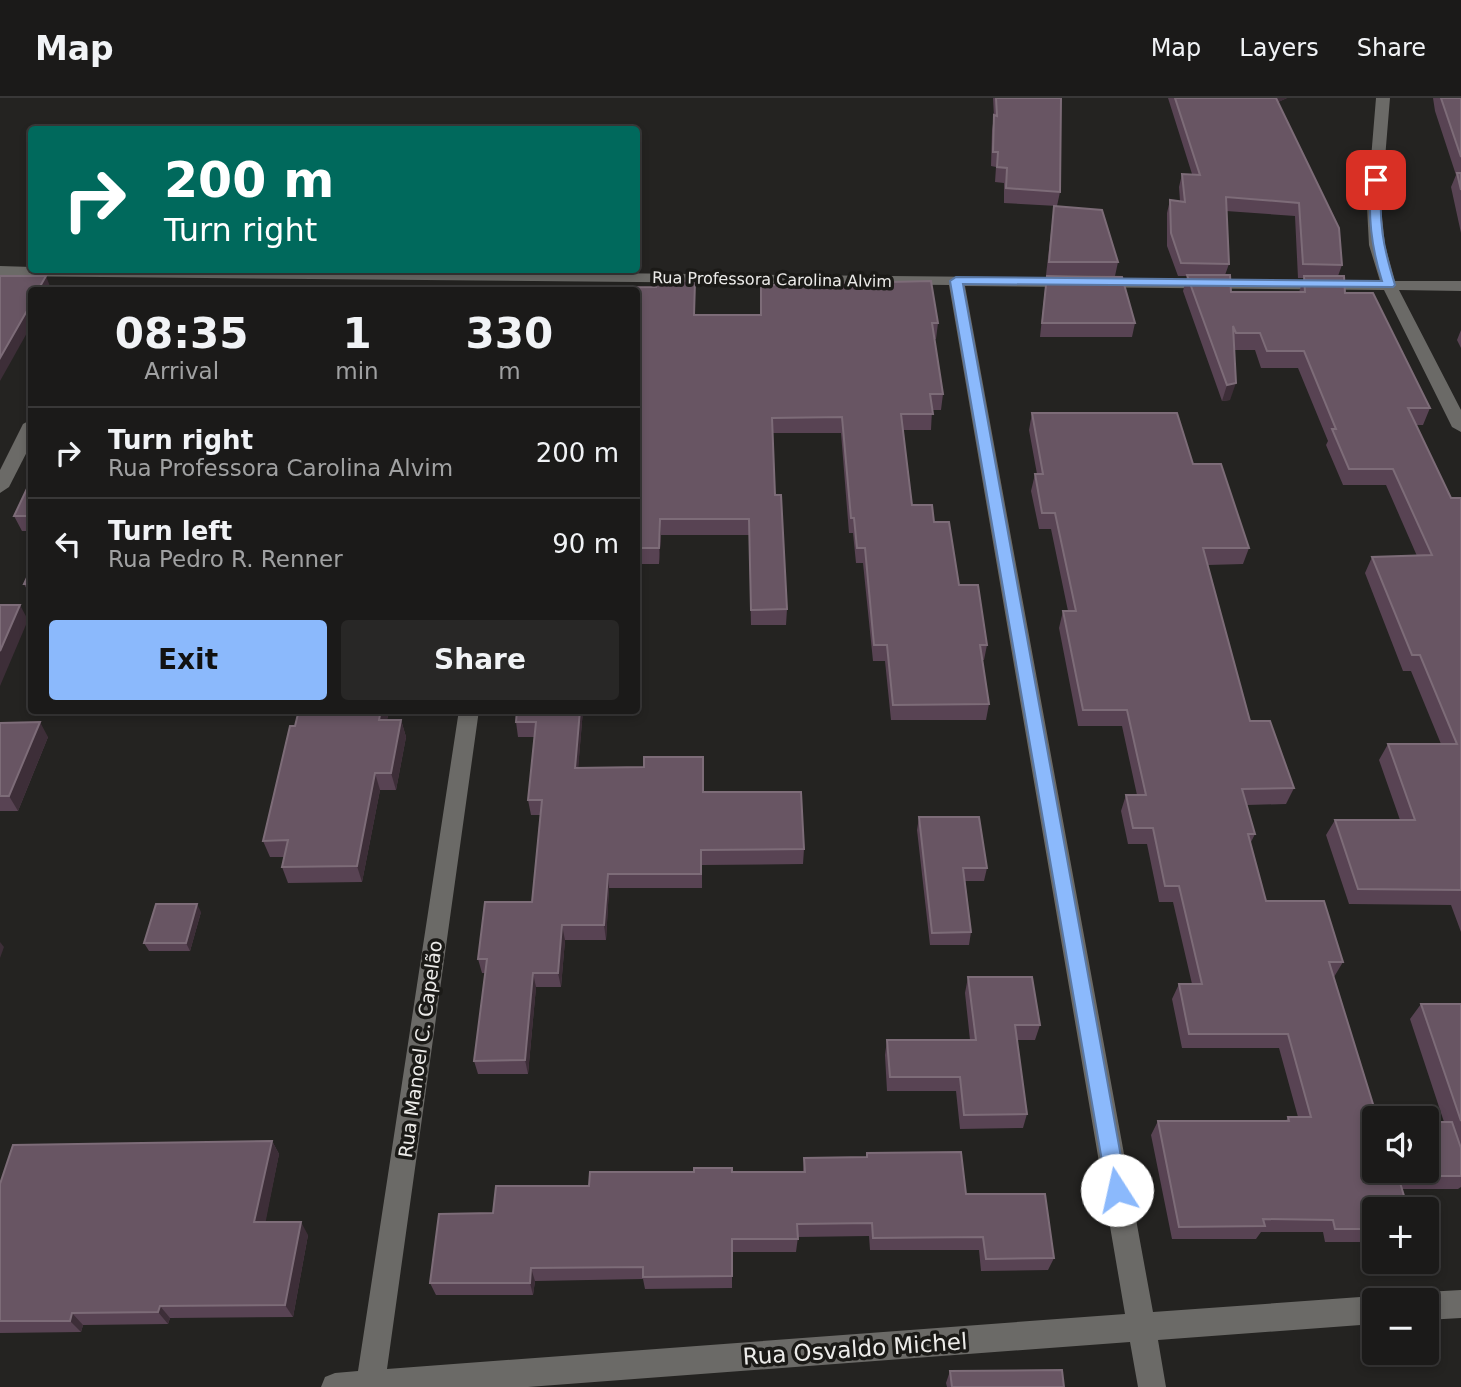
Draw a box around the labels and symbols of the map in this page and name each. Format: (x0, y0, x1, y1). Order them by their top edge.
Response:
pin (1346, 150, 1406, 210)
street label: Rua Professora Carolina Alvim (652, 268, 892, 291)
street label: Rua Manoel C. Capelão (394, 939, 446, 1159)
position arrow (1080, 1153, 1154, 1227)
street label: Rua Osvaldo Michel (742, 1328, 968, 1370)

